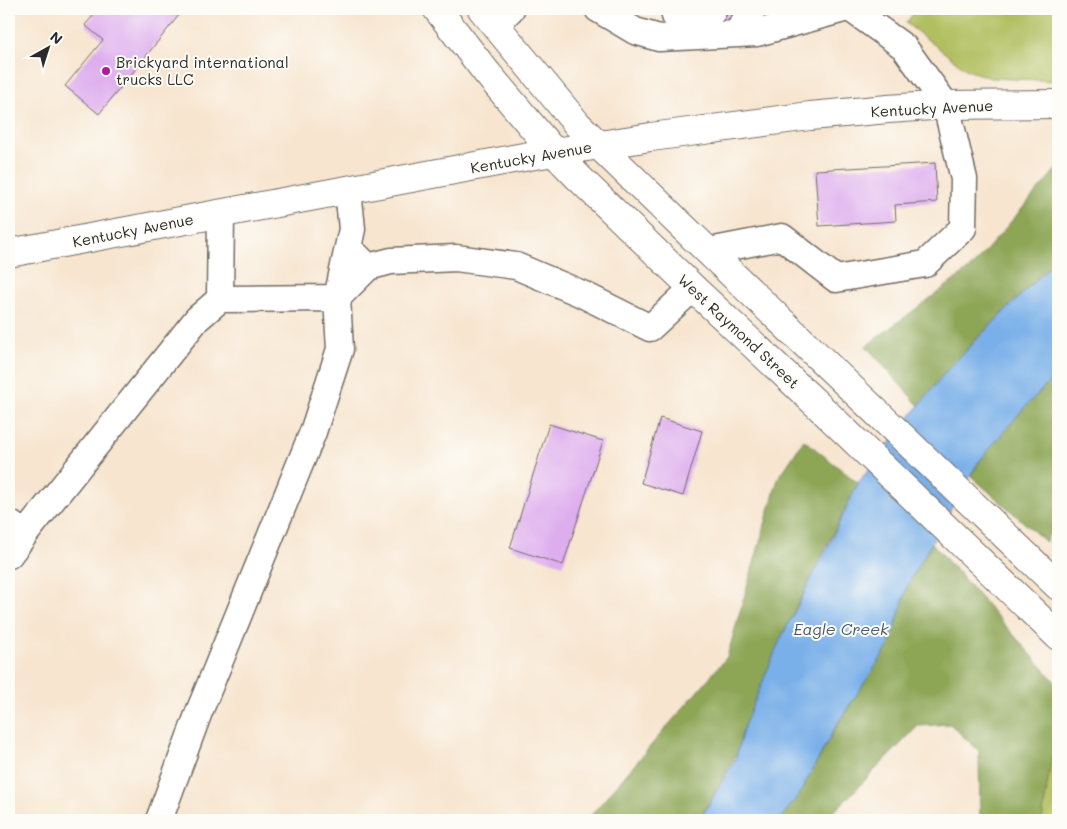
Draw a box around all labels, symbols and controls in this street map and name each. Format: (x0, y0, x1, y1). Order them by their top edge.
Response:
north arrow (22, 22, 72, 72)
text: N (46, 27, 67, 48)
place label: Brickyard international trucks LLC (116, 52, 289, 89)
marker: Brickyard international trucks LLC (100, 65, 112, 77)
street label: Kentucky Avenue (870, 95, 994, 121)
street label: Kentucky Avenue (469, 136, 593, 178)
street label: Kentucky Avenue (71, 208, 195, 252)
street label: West Raymond Street (674, 269, 804, 393)
water label: Eagle Creek (793, 618, 889, 639)

